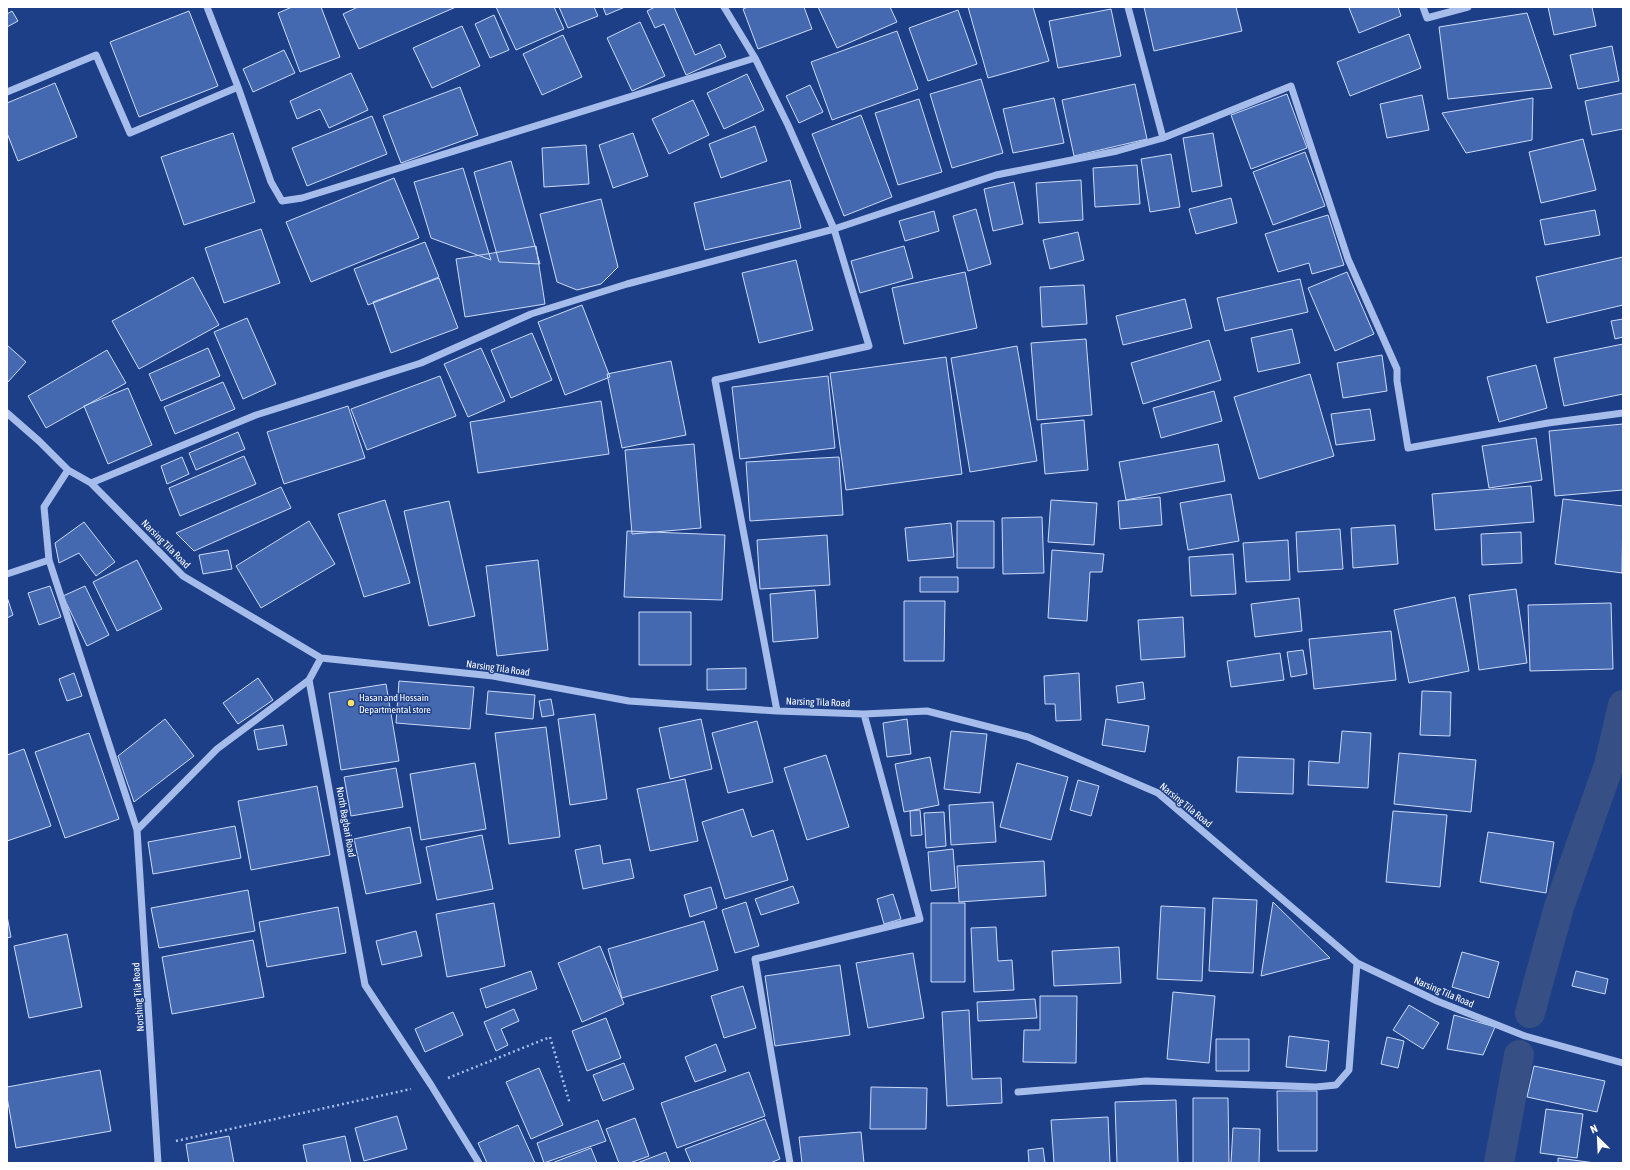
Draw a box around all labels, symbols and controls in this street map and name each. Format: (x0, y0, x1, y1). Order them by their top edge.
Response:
street label: Narsing Tila Road (139, 517, 193, 571)
street label: Narsing Tila Road (465, 658, 531, 678)
place label: Hasan and Hossain Departmental store (359, 692, 431, 715)
street label: Narsing Tila Road (786, 695, 850, 709)
marker: Hasan and Hossain Departmental store (346, 698, 356, 708)
street label: Narsing Tila Road (1158, 781, 1215, 830)
street label: North Bagbari Road (334, 786, 358, 858)
street label: Norshing Tila Road (130, 962, 146, 1032)
street label: Narsing Tila Road (1412, 974, 1476, 1010)
north arrow (1578, 1118, 1618, 1158)
text: N (1589, 1122, 1599, 1136)

